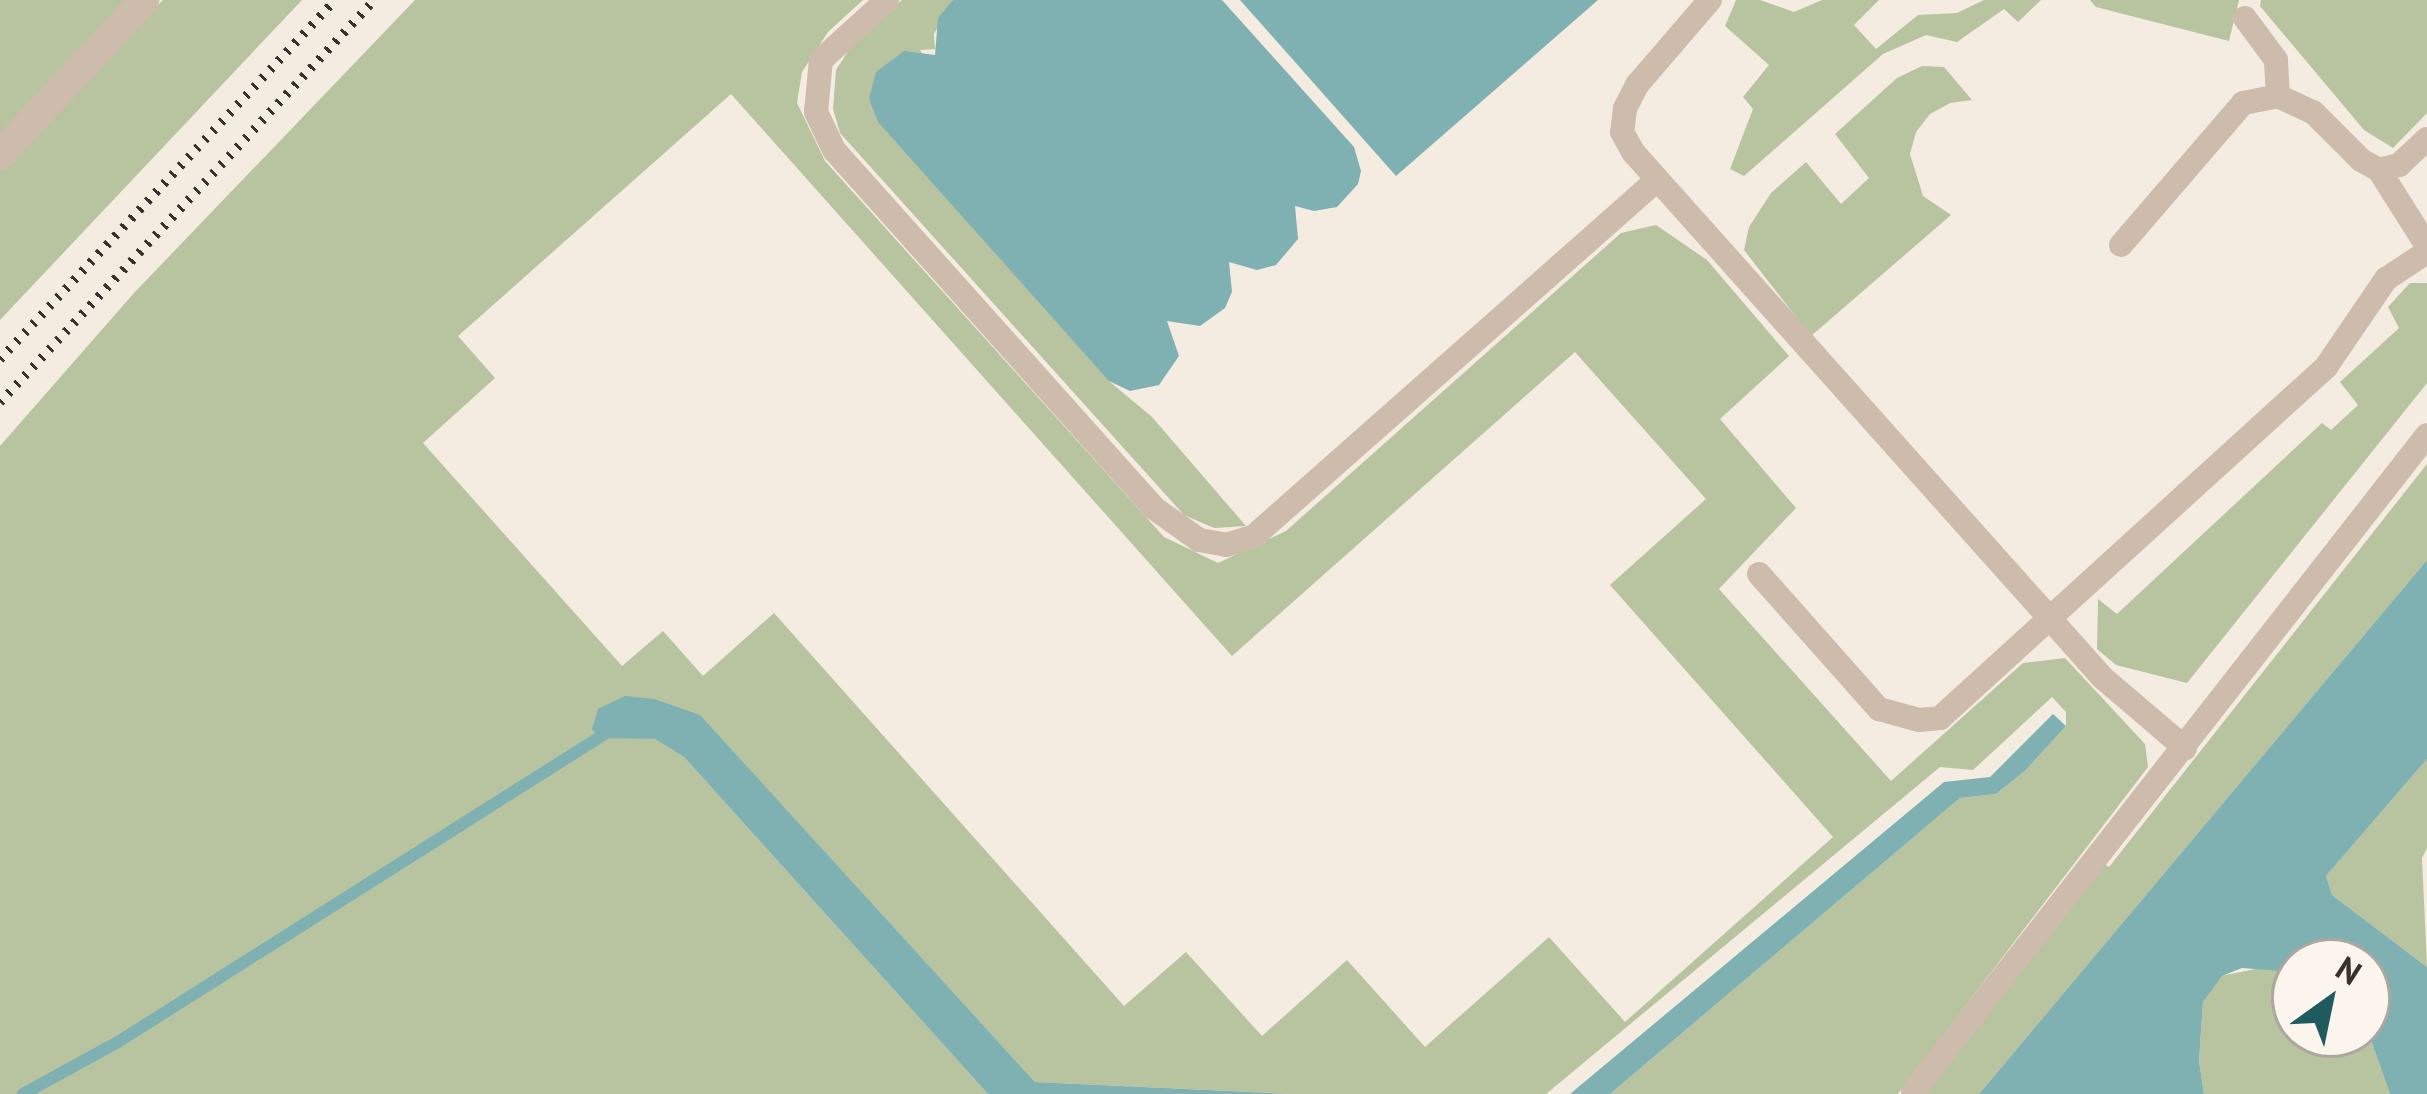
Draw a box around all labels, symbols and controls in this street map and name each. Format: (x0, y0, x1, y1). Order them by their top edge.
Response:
north arrow (2271, 938, 2391, 1058)
text: N (2328, 946, 2370, 994)

